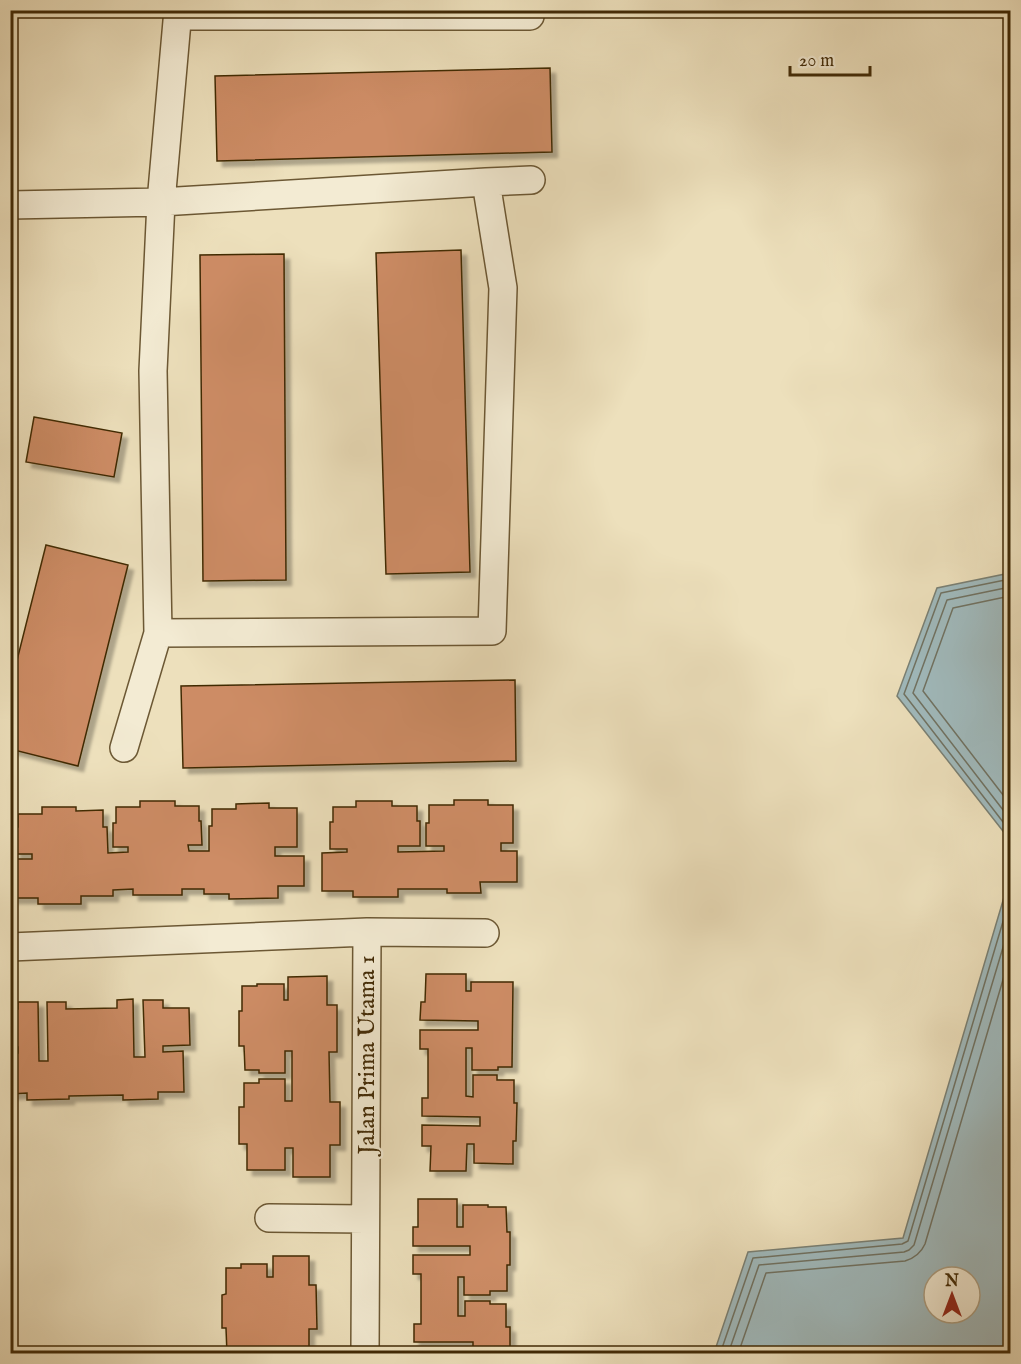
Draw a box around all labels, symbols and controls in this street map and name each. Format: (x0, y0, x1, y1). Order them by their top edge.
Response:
scale bar (790, 39, 870, 77)
text: 20 m (799, 50, 834, 73)
street label: Jalan Prima Utama 1 (352, 955, 383, 1158)
north arrow (922, 1265, 982, 1325)
text: N (944, 1272, 959, 1292)

